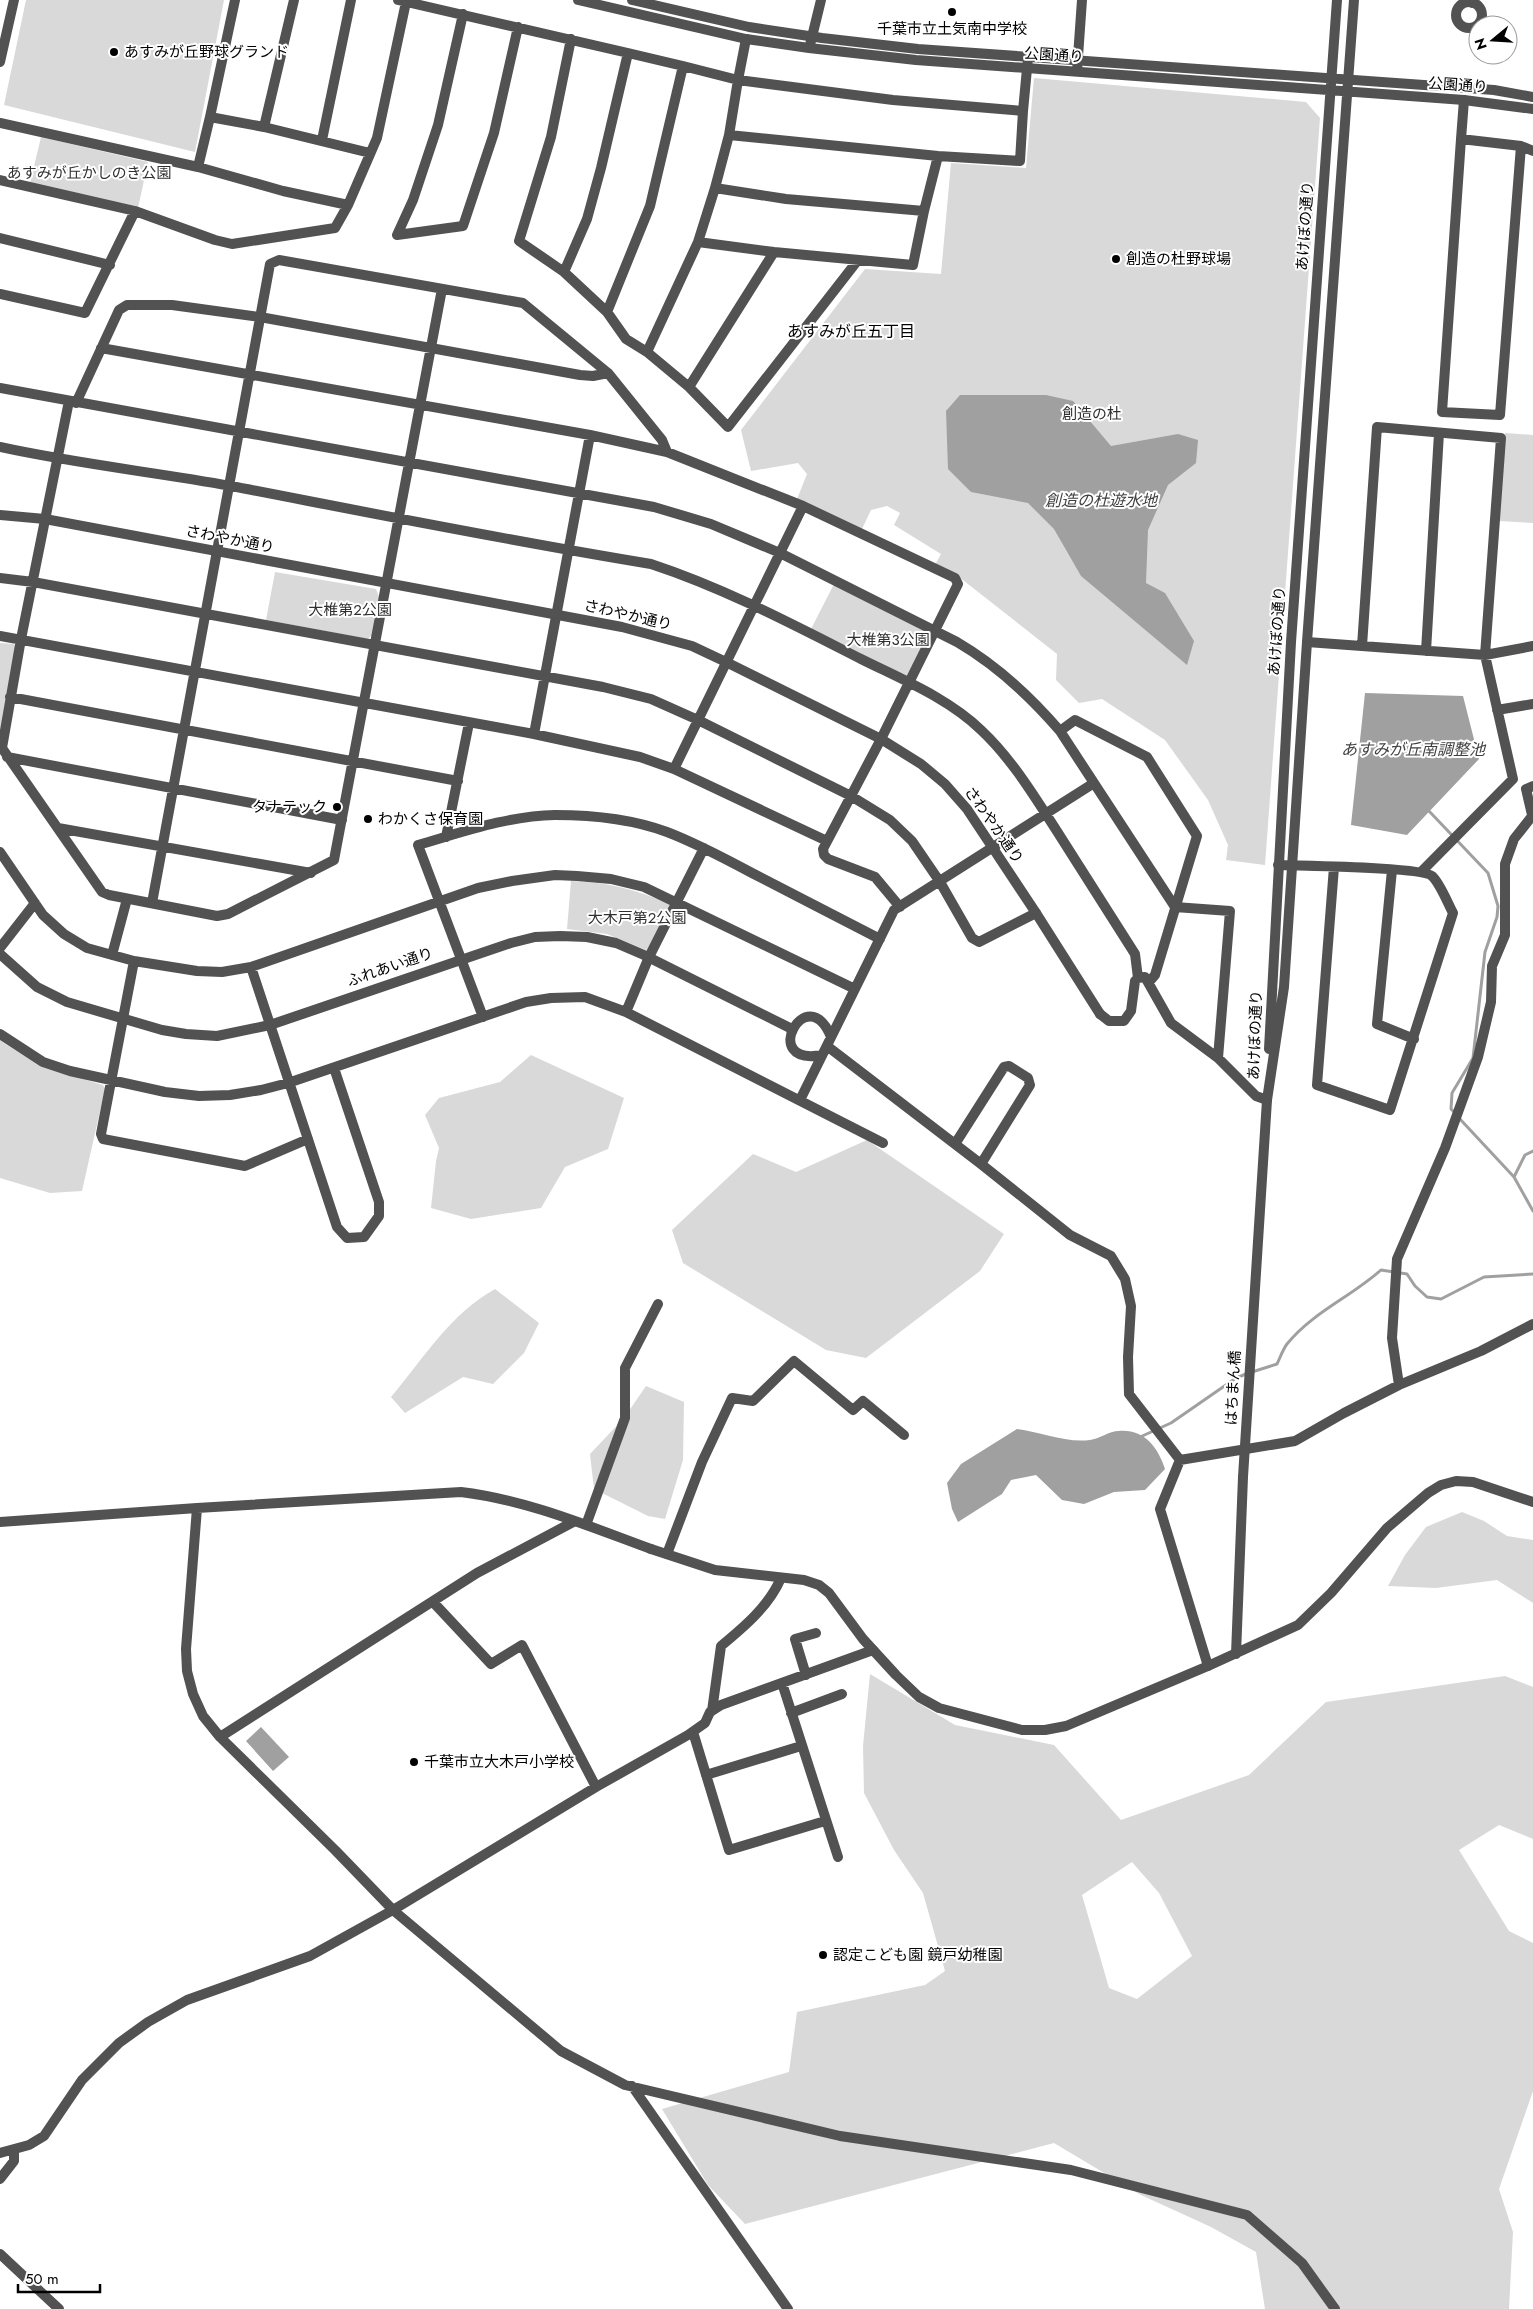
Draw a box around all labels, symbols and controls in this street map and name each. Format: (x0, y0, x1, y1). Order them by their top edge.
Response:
marker: 千葉市立土気南中学校 (946, 6, 958, 18)
north arrow (1468, 15, 1518, 65)
place label: 千葉市立土気南中学校 (877, 18, 1027, 40)
text: N (1469, 36, 1492, 52)
place label: あすみが丘野球グランド (124, 41, 289, 63)
street label: 公園通り (1023, 42, 1085, 68)
marker: あすみが丘野球グランド (108, 46, 120, 58)
street label: 公園通り (1427, 72, 1489, 98)
park label: あすみが丘かしのき公園 (7, 162, 171, 184)
street label: あけぼの通り (1291, 180, 1319, 272)
place label: 創造の杜野球場 (1126, 248, 1231, 270)
marker: 創造の杜野球場 (1110, 253, 1122, 265)
district label: あすみが丘五丁目 (787, 320, 915, 343)
park label: 創造の杜 (1062, 403, 1122, 425)
water label: 創造の杜遊水地 (1045, 489, 1159, 512)
street label: さわやか通り (184, 520, 276, 558)
street label: あけぼの通り (1263, 585, 1291, 677)
street label: さわやか通り (582, 594, 674, 636)
park label: 大椎第2公園 (308, 599, 392, 621)
park label: 大椎第3公園 (846, 629, 930, 651)
water label: あすみが丘南調整池 (1341, 738, 1487, 761)
street label: さわやか通り (959, 782, 1029, 868)
place label: タナテック (252, 796, 327, 818)
marker: タナテック (331, 801, 343, 813)
place label: わかくさ保育園 (378, 808, 483, 830)
marker: わかくさ保育園 (362, 813, 374, 825)
park label: 大木戸第2公園 (588, 907, 686, 929)
street label: ふれあい通り (344, 942, 436, 992)
street label: あけぼの通り (1242, 990, 1268, 1080)
street label: はちまん橋 (1220, 1350, 1246, 1426)
place label: 千葉市立大木戸小学校 (424, 1751, 574, 1773)
marker: 千葉市立大木戸小学校 (408, 1756, 420, 1768)
place label: 認定こども園 鏡戸幼稚園 (833, 1944, 1003, 1966)
marker: 認定こども園 鏡戸幼稚園 (817, 1949, 829, 1961)
scale bar (18, 2262, 100, 2294)
text: 50 m (25, 2268, 59, 2290)

